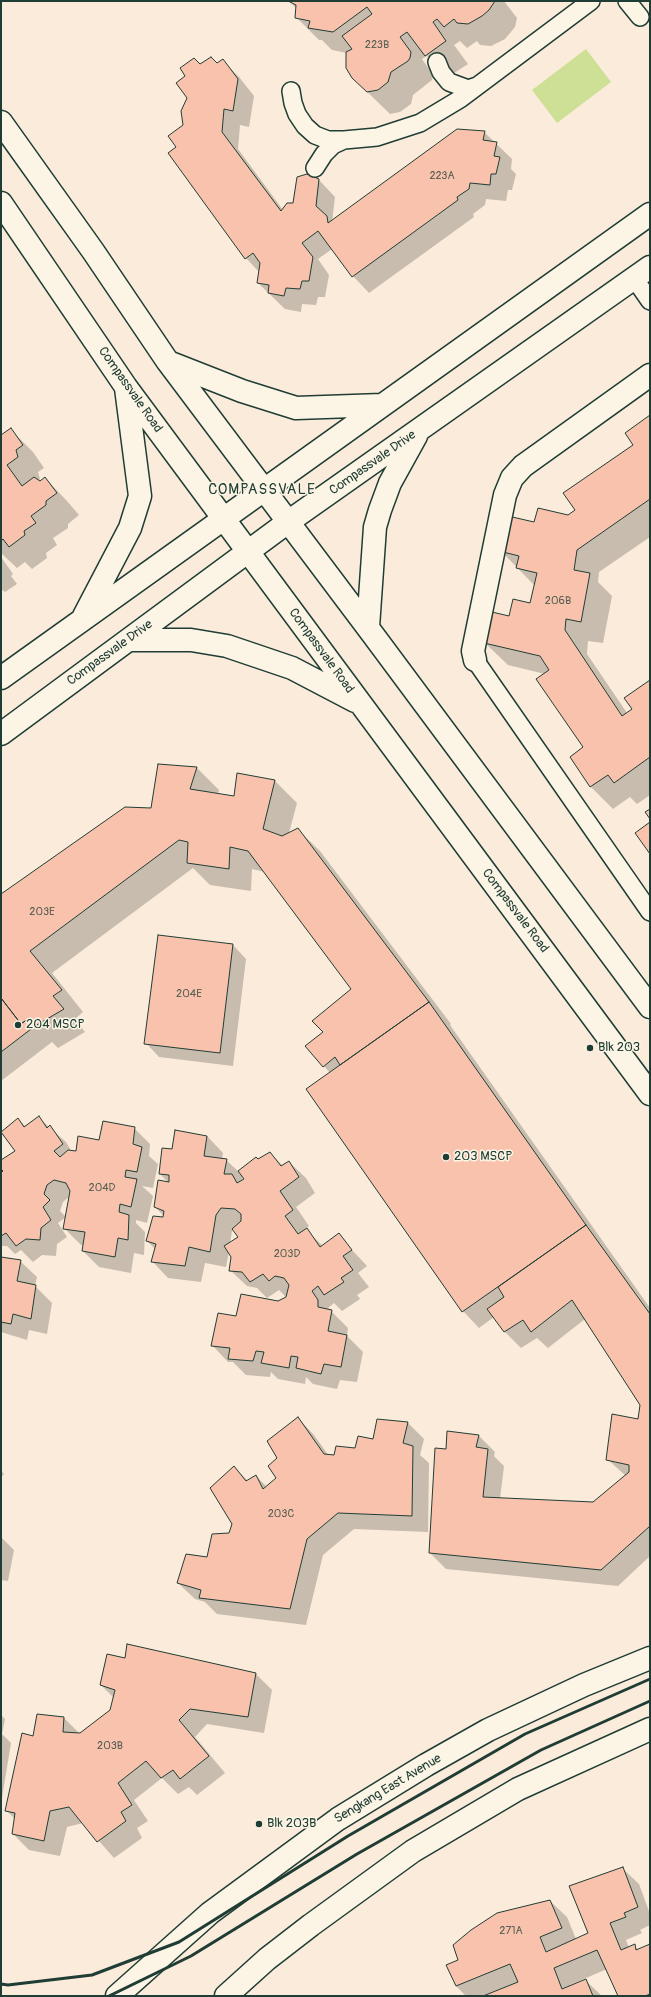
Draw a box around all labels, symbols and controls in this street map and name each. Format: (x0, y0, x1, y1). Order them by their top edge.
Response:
house number: 223B (365, 38, 389, 52)
house number: 223A (429, 169, 455, 183)
street label: Compassvale Road (95, 344, 165, 436)
street label: Compassvale Drive (327, 427, 419, 499)
district label: COMPASSVALE (208, 481, 316, 499)
house number: 206B (545, 594, 571, 608)
street label: Compassvale Road (285, 606, 357, 696)
street label: Compassvale Drive (64, 617, 156, 689)
street label: Compassvale Road (478, 866, 552, 956)
house number: 203E (29, 905, 55, 919)
house number: 204E (176, 987, 202, 1001)
place label: 204 MSCP (26, 1017, 85, 1033)
marker: 204 MSCP (13, 1020, 23, 1030)
place label: Blk 203 (598, 1040, 640, 1056)
marker: Blk 203 (585, 1043, 595, 1053)
place label: 203 MSCP (454, 1149, 512, 1165)
marker: 203 MSCP (441, 1152, 451, 1162)
house number: 204D (89, 1181, 115, 1195)
house number: 203D (274, 1247, 300, 1261)
house number: 203C (268, 1507, 294, 1521)
house number: 203B (97, 1739, 123, 1753)
street label: Sengkang East Avenue (332, 1751, 444, 1827)
place label: Blk 203B (267, 1816, 316, 1832)
marker: Blk 203B (254, 1819, 264, 1829)
house number: 271A (499, 1924, 523, 1938)

